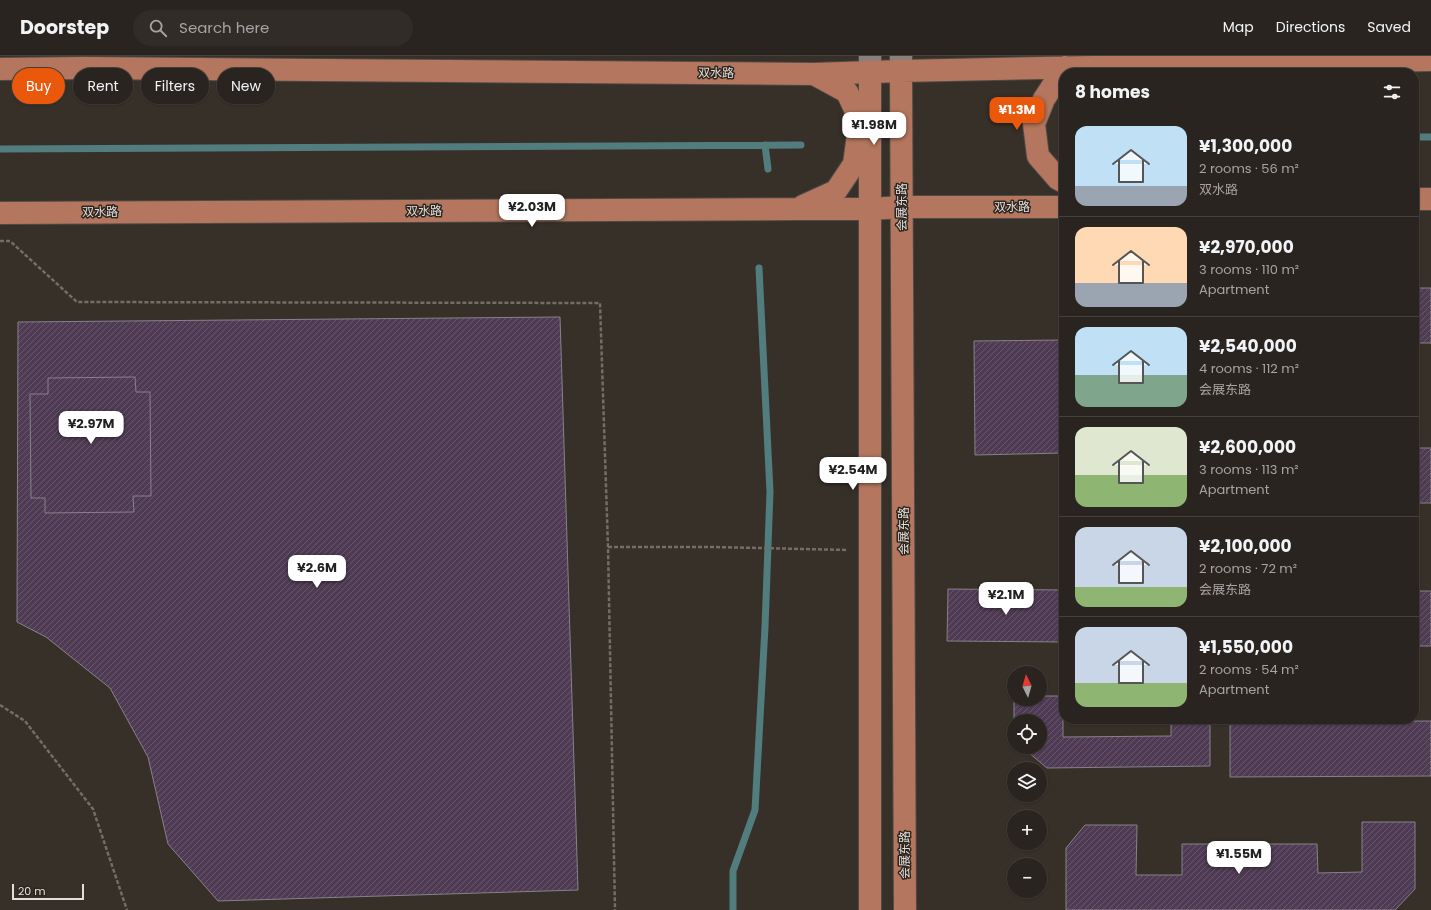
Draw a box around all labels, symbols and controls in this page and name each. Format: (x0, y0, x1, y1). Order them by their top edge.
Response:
search box (133, 10, 413, 46)
text: Doorstep (20, 14, 109, 41)
icon: search (147, 17, 169, 39)
text: Search here (179, 17, 269, 38)
text: Map (1223, 17, 1254, 37)
text: Directions (1276, 17, 1345, 37)
text: Saved (1367, 17, 1411, 37)
street label: 双水路 (698, 64, 734, 81)
chip: Buy (12, 68, 65, 104)
chip: Rent (73, 68, 133, 104)
chip: Filters (141, 68, 209, 104)
chip: New (217, 68, 275, 104)
text: 8 homes (1075, 80, 1150, 104)
icon: filters (1381, 81, 1403, 103)
pin: ¥1.3M (989, 97, 1045, 131)
text: ¥1.3M (998, 100, 1036, 119)
pin: ¥1.98M (841, 112, 907, 146)
text: ¥1.98M (851, 115, 897, 134)
text: ¥1,300,000 (1199, 134, 1292, 158)
icon: home (1107, 142, 1155, 190)
text: 2 rooms · 56 m² (1199, 159, 1299, 178)
text: 双水路 (1199, 180, 1238, 199)
street label: 会展东路 (893, 183, 910, 231)
pin: ¥2.03M (499, 194, 565, 228)
text: ¥2.03M (508, 197, 556, 216)
street label: 双水路 (994, 198, 1030, 215)
street label: 双水路 (406, 202, 442, 219)
street label: 双水路 (82, 203, 118, 220)
text: ¥2,970,000 (1199, 235, 1294, 259)
icon: home (1107, 243, 1155, 291)
text: 3 rooms · 110 m² (1199, 260, 1299, 279)
text: Apartment (1199, 280, 1269, 299)
text: ¥2,540,000 (1199, 334, 1297, 358)
icon: home (1107, 343, 1155, 391)
text: 4 rooms · 112 m² (1199, 359, 1299, 378)
text: 会展东路 (1199, 380, 1251, 399)
pin: ¥2.97M (58, 411, 124, 445)
text: ¥2.97M (68, 414, 114, 433)
text: ¥2,600,000 (1199, 435, 1296, 459)
icon: home (1107, 443, 1155, 491)
pin: ¥2.54M (820, 457, 886, 491)
text: ¥2.54M (829, 460, 878, 479)
text: 3 rooms · 113 m² (1199, 460, 1299, 479)
text: Apartment (1199, 480, 1269, 499)
street label: 会展东路 (895, 507, 912, 555)
text: ¥2,100,000 (1199, 534, 1292, 558)
icon: home (1107, 543, 1155, 591)
pin: ¥2.6M (289, 555, 345, 589)
text: ¥2.6M (297, 558, 337, 577)
text: 2 rooms · 72 m² (1199, 559, 1297, 578)
text: 会展东路 (1199, 580, 1251, 599)
pin: ¥2.1M (978, 582, 1034, 616)
text: ¥2.1M (988, 585, 1024, 604)
text: ¥1,550,000 (1199, 635, 1293, 659)
icon: home (1107, 643, 1155, 691)
text: 2 rooms · 54 m² (1199, 660, 1299, 679)
north arrow (1007, 666, 1047, 706)
map controls (1007, 666, 1047, 898)
text: Apartment (1199, 680, 1269, 699)
button: locate (1007, 714, 1047, 754)
button: layers (1007, 762, 1047, 802)
button: + (1007, 810, 1047, 850)
street label: 会展东路 (896, 831, 913, 879)
pin: ¥1.55M (1206, 841, 1272, 875)
text: ¥1.55M (1216, 844, 1262, 863)
button: − (1007, 858, 1047, 898)
scale bar (12, 882, 84, 901)
text: 20 m (18, 883, 46, 899)

